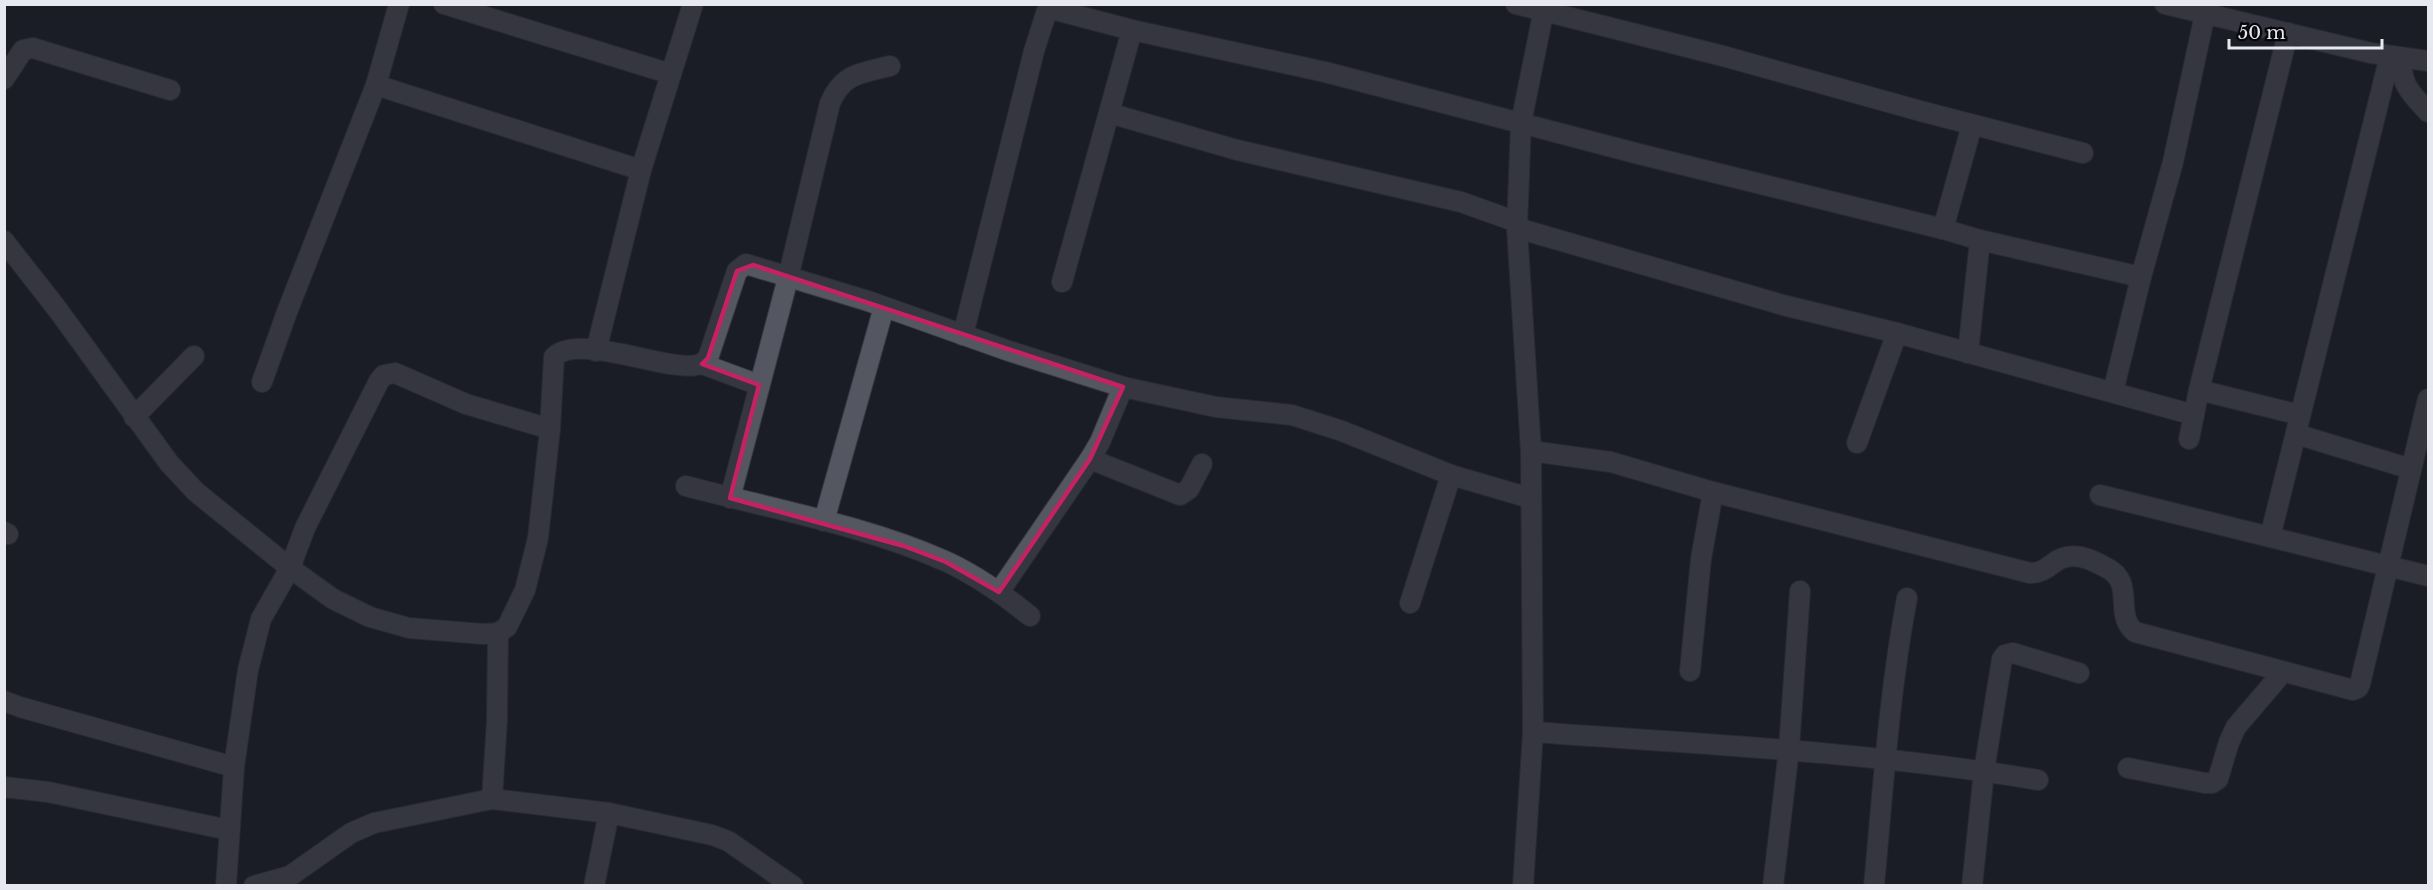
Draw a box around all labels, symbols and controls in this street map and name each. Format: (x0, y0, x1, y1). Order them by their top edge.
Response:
scale bar (2229, 12, 2382, 50)
text: 50 m (2238, 22, 2286, 44)

